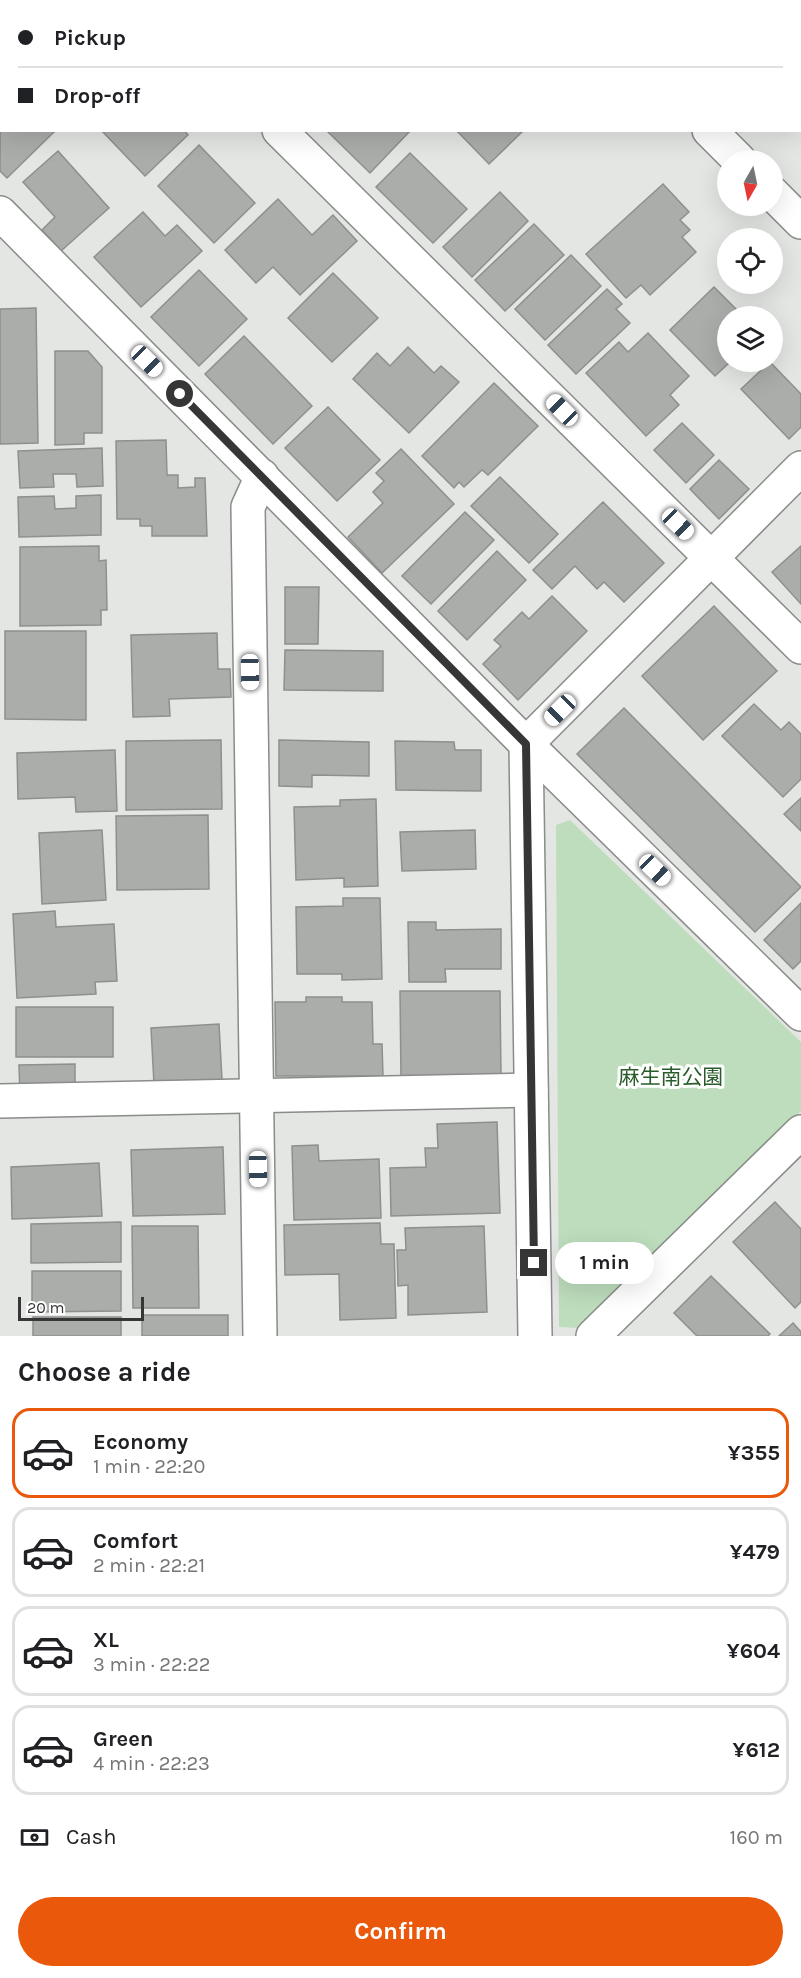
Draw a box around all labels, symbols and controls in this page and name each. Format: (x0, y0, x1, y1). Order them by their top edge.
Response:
text: Pickup (54, 25, 126, 51)
text: Drop-off (54, 83, 140, 109)
north arrow (717, 150, 783, 216)
map controls (717, 150, 783, 372)
button: locate (717, 228, 783, 294)
button: layers (717, 306, 783, 372)
car (128, 342, 166, 380)
route start (166, 380, 193, 407)
car (543, 391, 581, 429)
car (659, 505, 697, 543)
car (241, 654, 259, 690)
car (541, 691, 579, 729)
car (636, 851, 674, 889)
park label: 麻生南公園 (619, 1065, 724, 1089)
car (249, 1151, 267, 1187)
callout: 1 min (555, 1242, 654, 1284)
route end (520, 1249, 547, 1276)
text: 1 min (579, 1251, 630, 1274)
scale bar (18, 1294, 144, 1322)
text: 20 m (27, 1298, 65, 1317)
text: Choose a ride (18, 1356, 191, 1388)
icon: car (21, 1426, 75, 1480)
text: Economy (93, 1429, 188, 1455)
text: ¥355 (728, 1440, 780, 1466)
text: 1 min · 22:20 (93, 1455, 205, 1478)
icon: car (21, 1525, 75, 1579)
text: Comfort (93, 1528, 178, 1554)
text: ¥479 (730, 1539, 780, 1565)
text: 2 min · 22:21 (93, 1554, 205, 1577)
icon: car (21, 1624, 75, 1678)
text: XL (93, 1627, 119, 1653)
text: ¥604 (727, 1638, 780, 1664)
text: 3 min · 22:22 (93, 1653, 210, 1676)
icon: car (21, 1723, 75, 1777)
text: Green (93, 1726, 154, 1752)
text: ¥612 (733, 1737, 780, 1763)
text: 4 min · 22:23 (93, 1752, 210, 1775)
icon: cash (18, 1821, 51, 1854)
text: Cash (66, 1824, 116, 1850)
text: 160 m (730, 1826, 783, 1849)
button: Confirm (18, 1897, 783, 1966)

